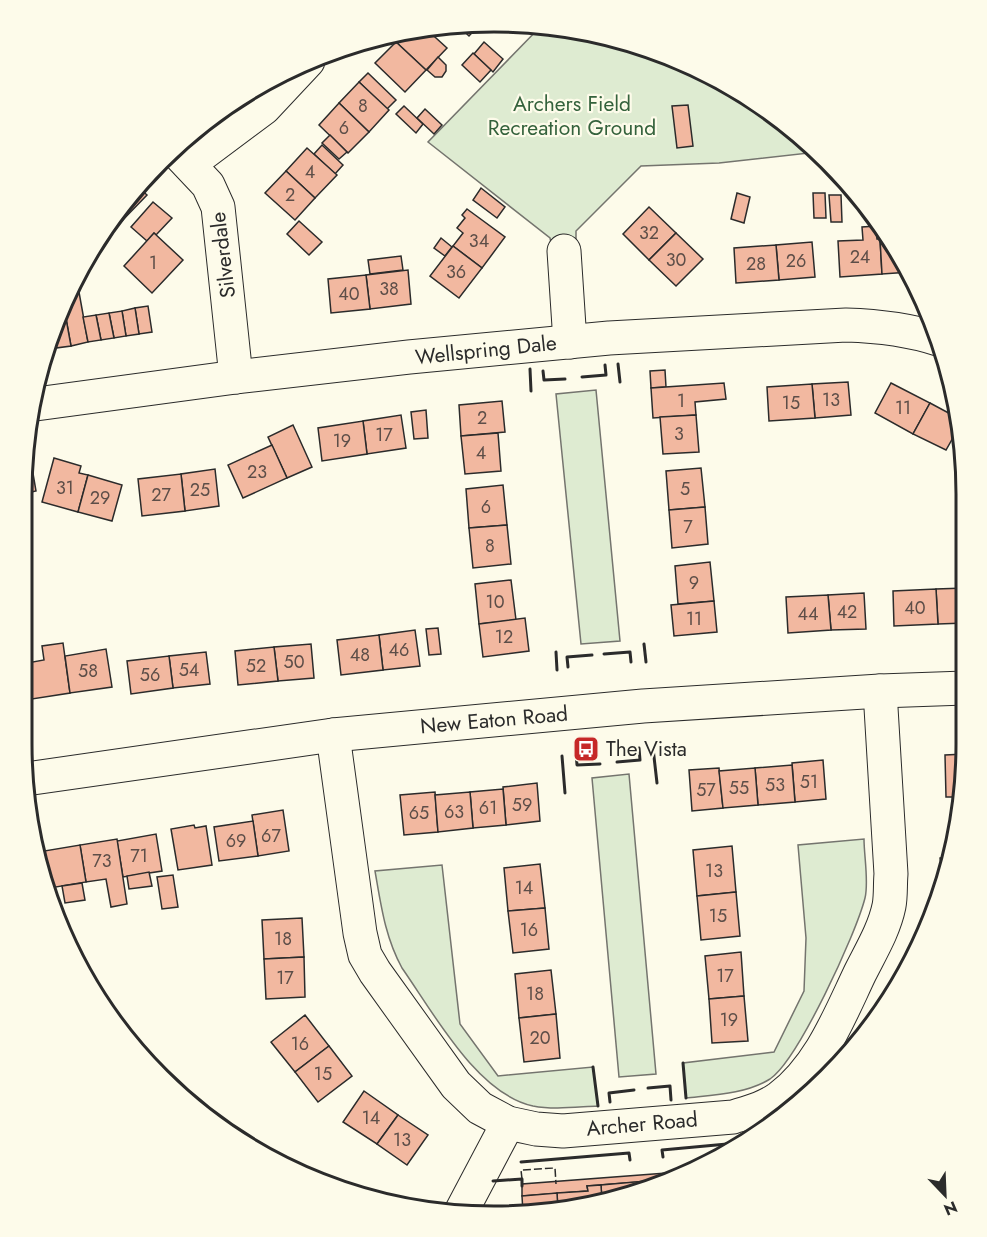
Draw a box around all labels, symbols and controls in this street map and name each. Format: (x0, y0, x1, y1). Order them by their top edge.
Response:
park label: Archers Field Recreation Ground (488, 89, 656, 143)
house number: 8 (358, 93, 368, 119)
house number: 6 (339, 115, 349, 141)
house number: 4 (305, 159, 315, 185)
house number: 2 (285, 182, 295, 208)
street label: Silverdale (203, 210, 243, 300)
house number: 32 (639, 220, 659, 246)
house number: 34 (469, 228, 489, 254)
house number: 24 (850, 244, 870, 270)
house number: 30 (666, 247, 687, 273)
house number: 26 (786, 248, 806, 274)
house number: 1 (149, 250, 157, 276)
house number: 28 (746, 251, 766, 277)
house number: 36 (446, 259, 466, 285)
house number: 38 (379, 276, 399, 302)
house number: 40 (338, 281, 360, 307)
street label: Wellspring Dale (414, 328, 558, 372)
house number: 13 (822, 387, 840, 413)
house number: 1 (677, 388, 685, 414)
house number: 15 (782, 390, 800, 416)
house number: 11 (895, 395, 911, 421)
house number: 2 (477, 405, 487, 431)
house number: 3 (674, 421, 684, 447)
house number: 17 (375, 422, 393, 448)
house number: 19 (333, 428, 351, 454)
house number: 4 (476, 440, 486, 466)
house number: 23 (247, 459, 267, 485)
house number: 31 (56, 475, 74, 501)
house number: 5 (680, 476, 690, 502)
house number: 25 (190, 477, 210, 503)
house number: 27 (151, 482, 171, 508)
house number: 29 (90, 485, 110, 511)
house number: 6 (481, 494, 491, 520)
house number: 7 (683, 514, 693, 540)
house number: 8 (485, 533, 495, 559)
house number: 9 (689, 570, 699, 596)
house number: 10 (486, 589, 505, 615)
house number: 40 (904, 595, 926, 621)
house number: 42 (837, 599, 857, 625)
house number: 44 (798, 601, 819, 627)
house number: 11 (686, 606, 702, 632)
house number: 12 (495, 624, 513, 650)
house number: 46 (389, 637, 409, 663)
house number: 48 (350, 642, 370, 668)
house number: 50 (284, 649, 305, 675)
house number: 52 (246, 653, 266, 679)
house number: 54 (179, 657, 199, 683)
house number: 58 (78, 658, 98, 684)
house number: 56 (140, 662, 160, 688)
street label: New Eaton Road (419, 699, 569, 741)
bus stop icon: The Vista (571, 734, 601, 764)
place label: The Vista (606, 734, 687, 764)
house number: 51 (800, 769, 818, 795)
house number: 53 (765, 772, 785, 798)
house number: 55 (729, 775, 749, 801)
house number: 57 (696, 777, 716, 803)
house number: 59 (512, 792, 532, 818)
house number: 61 (479, 795, 497, 821)
house number: 63 (444, 799, 464, 825)
house number: 65 (409, 800, 429, 826)
house number: 67 (261, 823, 281, 849)
house number: 69 (226, 828, 246, 854)
house number: 71 (130, 843, 148, 869)
house number: 73 (92, 848, 112, 874)
house number: 13 (705, 858, 723, 884)
house number: 14 (515, 875, 533, 901)
house number: 15 (709, 903, 727, 929)
house number: 16 (520, 917, 538, 943)
house number: 18 (274, 926, 292, 952)
house number: 17 (716, 963, 734, 989)
house number: 17 (276, 965, 294, 991)
house number: 18 (526, 981, 544, 1007)
house number: 19 (720, 1007, 738, 1033)
house number: 20 (529, 1025, 551, 1051)
house number: 16 (291, 1031, 309, 1057)
house number: 15 (314, 1061, 332, 1087)
street label: Archer Road (585, 1104, 699, 1144)
house number: 14 (362, 1105, 380, 1131)
house number: 13 (393, 1127, 411, 1153)
north arrow (915, 1165, 975, 1225)
text: N (940, 1195, 961, 1221)

